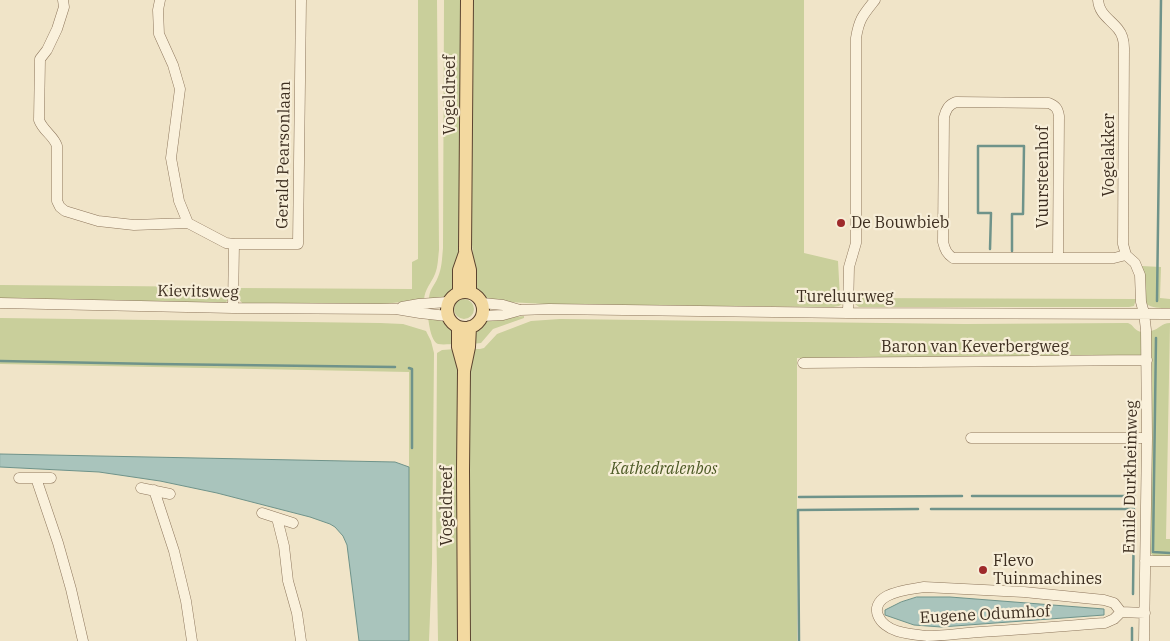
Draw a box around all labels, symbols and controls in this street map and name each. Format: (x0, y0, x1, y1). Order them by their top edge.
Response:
street label: Vogeldreef (440, 55, 460, 135)
street label: Gerald Pearsonlaan (273, 81, 295, 229)
street label: Vogelakker (1099, 113, 1119, 197)
street label: Vuursteenhof (1033, 126, 1053, 228)
place label: De Bouwbieb (851, 213, 949, 233)
marker: De Bouwbieb (835, 217, 847, 229)
street label: Kievitsweg (157, 282, 239, 302)
street label: Tureluurweg (796, 287, 894, 307)
street label: Baron van Keverbergweg (881, 337, 1069, 357)
street label: Emile Durkheimweg (1120, 400, 1142, 554)
park label: Kathedralenbos (610, 459, 718, 479)
street label: Vogeldreef (437, 466, 457, 546)
place label: Flevo Tuinmachines (993, 551, 1102, 589)
marker: Flevo Tuinmachines (977, 564, 989, 576)
street label: Eugene Odumhof (919, 602, 1051, 628)

